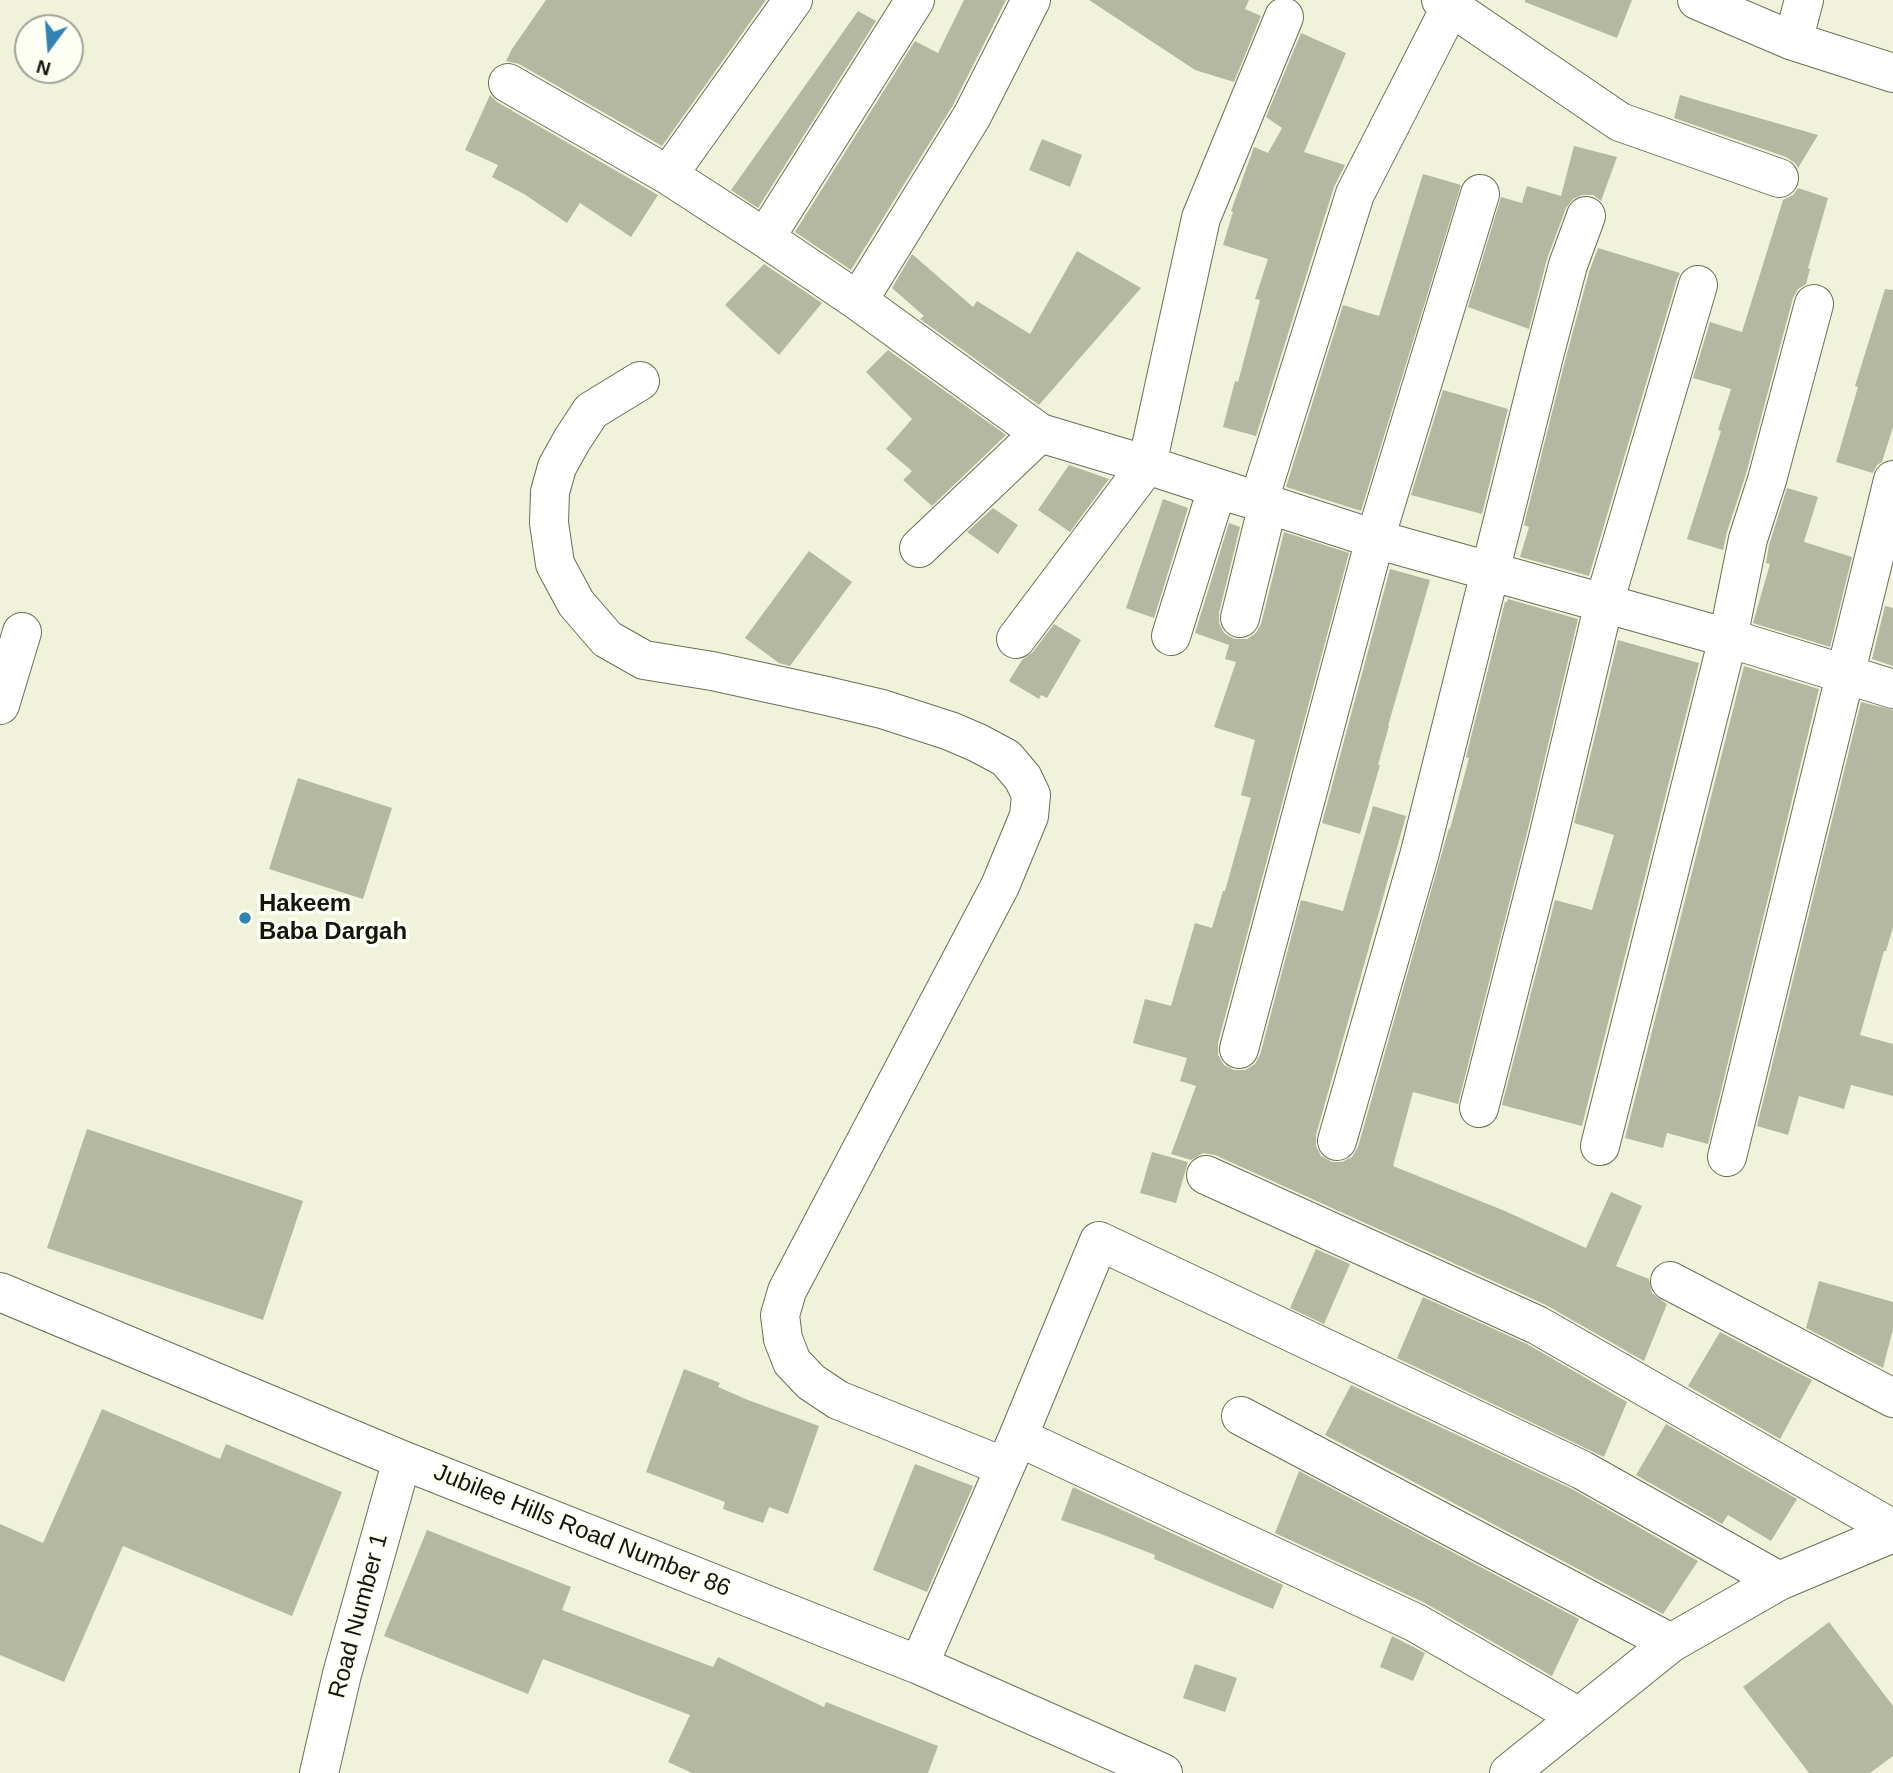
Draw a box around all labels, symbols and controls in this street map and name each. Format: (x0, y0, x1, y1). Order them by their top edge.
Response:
north arrow (14, 14, 84, 84)
text: N (34, 56, 53, 80)
place label: Hakeem Baba Dargah (259, 890, 407, 946)
marker: Hakeem Baba Dargah (237, 910, 253, 926)
street label: Jubilee Hills Road Number 86 (429, 1458, 735, 1604)
street label: Road Number 1 (323, 1530, 395, 1702)

